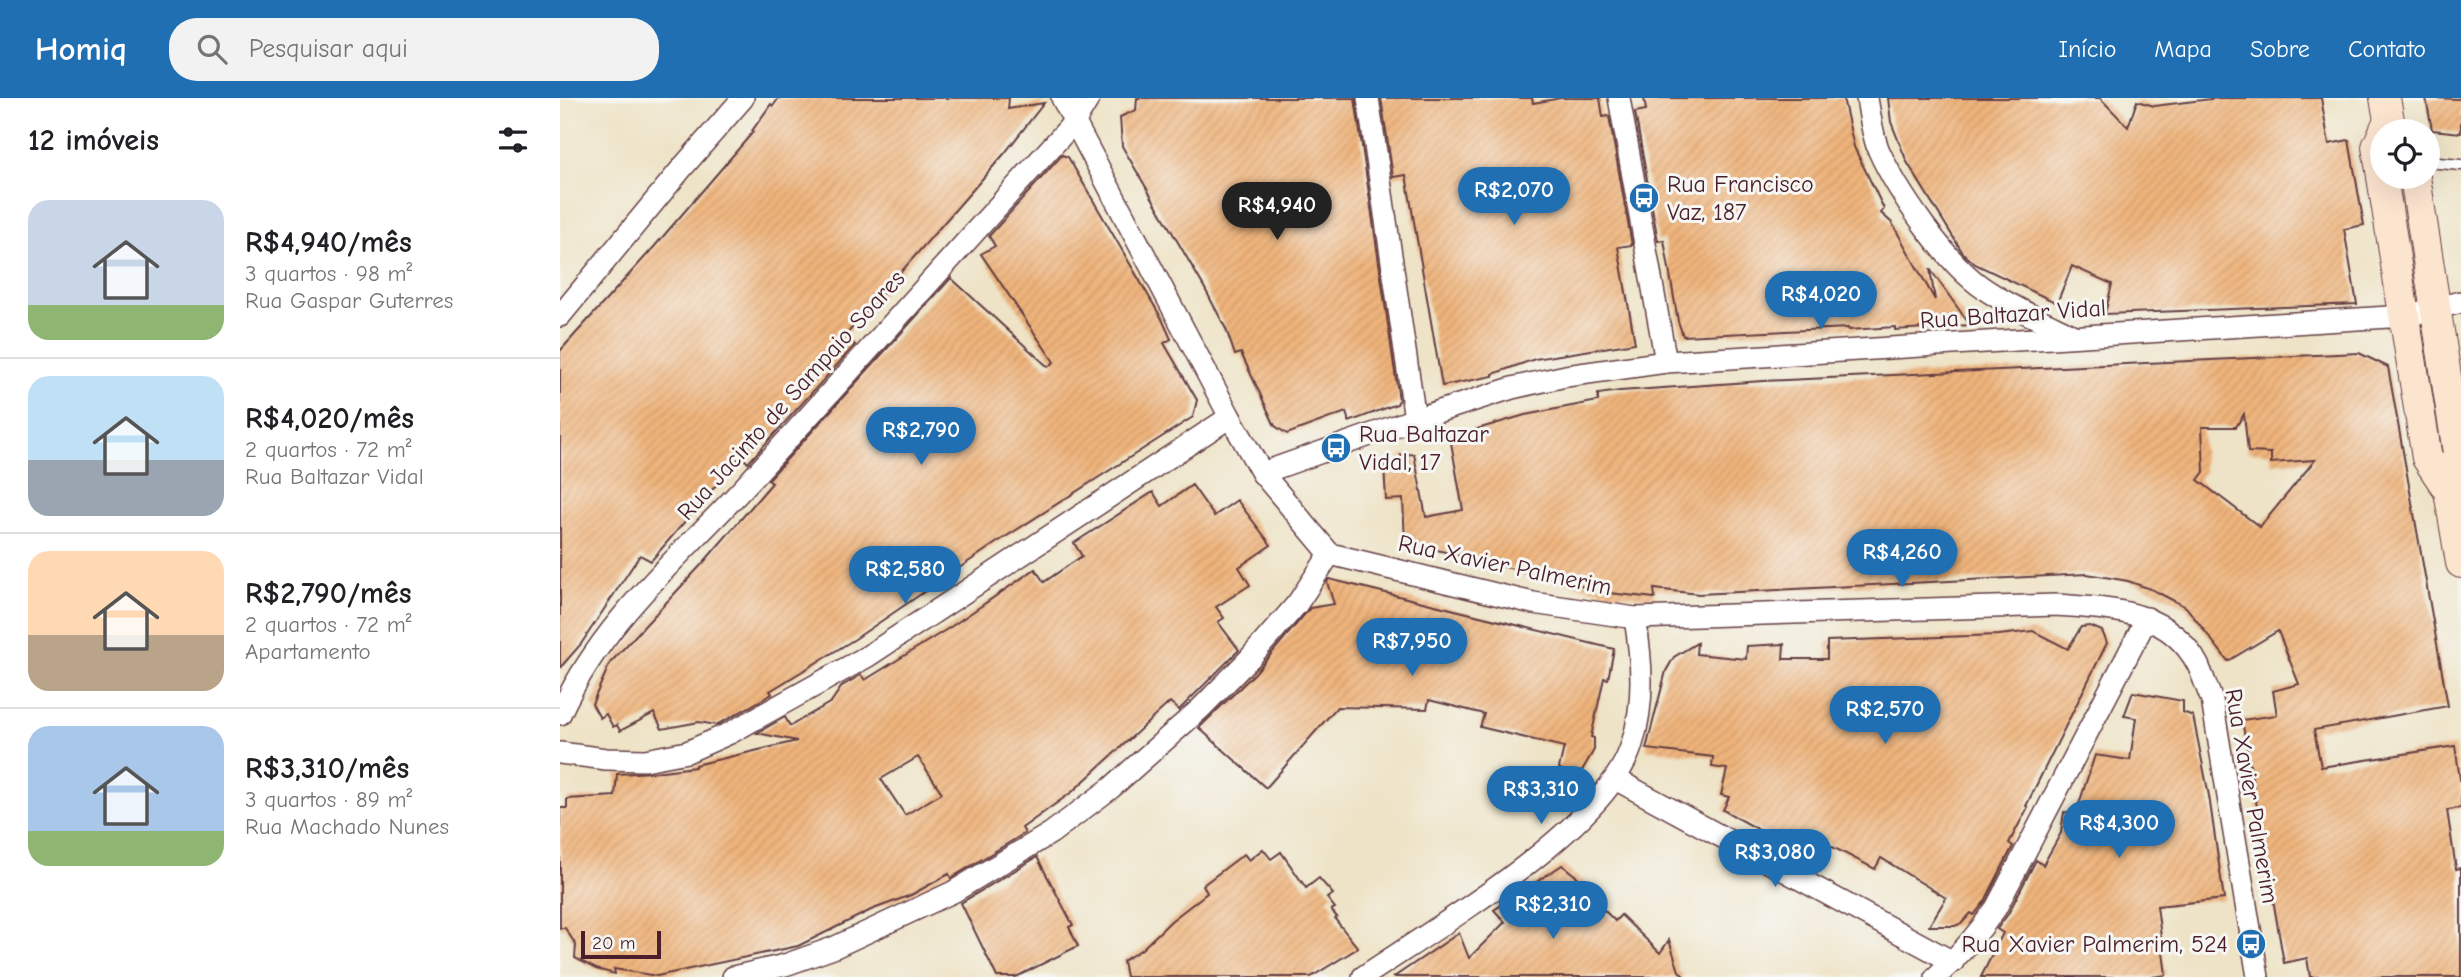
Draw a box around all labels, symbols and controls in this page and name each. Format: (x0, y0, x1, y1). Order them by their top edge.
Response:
search box (169, 18, 659, 81)
text: Homiq (35, 30, 127, 68)
icon: search (193, 30, 231, 68)
text: Pesquisar aqui (249, 34, 408, 64)
text: Início (2058, 35, 2116, 63)
text: Mapa (2154, 35, 2212, 63)
text: Sobre (2250, 35, 2310, 63)
text: Contato (2348, 35, 2426, 63)
map controls (2370, 119, 2440, 189)
button: locate (2370, 119, 2440, 189)
icon: filters (494, 121, 532, 159)
text: 12 imóveis (28, 123, 159, 158)
pin: R$2,070 (1449, 167, 1579, 227)
place label: Rua Francisco Vaz, 187 (1667, 170, 1814, 226)
text: R$2,070 (1474, 176, 1554, 203)
bus stop icon: Rua Francisco Vaz, 187 (1627, 181, 1661, 215)
pin: R$4,940 (1212, 183, 1342, 242)
text: R$4,940 (1238, 191, 1316, 218)
text: R$4,940/mês (245, 225, 412, 260)
icon: home (84, 228, 168, 312)
text: 3 quartos · 98 m² (245, 260, 412, 287)
street label: Rua Jacinto de Sampaio Soares (671, 264, 911, 526)
pin: R$4,020 (1756, 272, 1886, 331)
text: R$4,020 (1781, 280, 1861, 307)
text: Rua Gaspar Guterres (245, 287, 453, 314)
street label: Rua Baltazar Vidal (1919, 294, 2107, 334)
text: R$4,020/mês (245, 401, 414, 436)
icon: home (84, 404, 168, 488)
pin: R$2,790 (856, 408, 986, 467)
text: R$2,790 (882, 416, 960, 443)
place label: Rua Baltazar Vidal, 17 (1359, 420, 1489, 476)
bus stop icon: Rua Baltazar Vidal, 17 (1319, 431, 1353, 465)
text: 2 quartos · 72 m² (245, 436, 412, 463)
text: Rua Baltazar Vidal (245, 463, 424, 490)
street label: Rua Xavier Palmerim (1396, 529, 1614, 601)
pin: R$4,260 (1837, 530, 1967, 589)
text: R$4,260 (1862, 538, 1942, 565)
pin: R$2,580 (840, 546, 970, 606)
text: R$2,580 (865, 555, 945, 582)
text: R$2,790/mês (245, 576, 411, 611)
icon: home (84, 579, 168, 663)
text: 2 quartos · 72 m² (245, 611, 412, 638)
pin: R$7,950 (1347, 618, 1477, 678)
text: R$7,950 (1372, 627, 1452, 654)
text: Apartamento (245, 638, 371, 665)
pin: R$2,570 (1820, 686, 1950, 746)
street label: Rua Xavier Palmerim (2219, 686, 2285, 906)
text: R$2,570 (1846, 695, 1924, 722)
text: R$3,310/mês (245, 751, 409, 786)
icon: home (84, 754, 168, 838)
pin: R$3,310 (1476, 766, 1606, 826)
text: R$3,310 (1503, 775, 1579, 802)
text: 3 quartos · 89 m² (245, 786, 412, 813)
pin: R$4,300 (2054, 800, 2184, 860)
text: R$4,300 (2079, 809, 2159, 836)
text: Rua Machado Nunes (245, 813, 449, 840)
pin: R$3,080 (1710, 830, 1840, 889)
text: R$3,080 (1734, 838, 1816, 865)
pin: R$2,310 (1488, 882, 1618, 941)
text: R$2,310 (1515, 890, 1591, 917)
bus stop icon: Rua Xavier Palmerim, 524 (2234, 927, 2268, 961)
scale bar (581, 928, 662, 960)
place label: Rua Xavier Palmerim, 524 (1961, 930, 2228, 958)
text: 20 m (592, 932, 636, 954)

